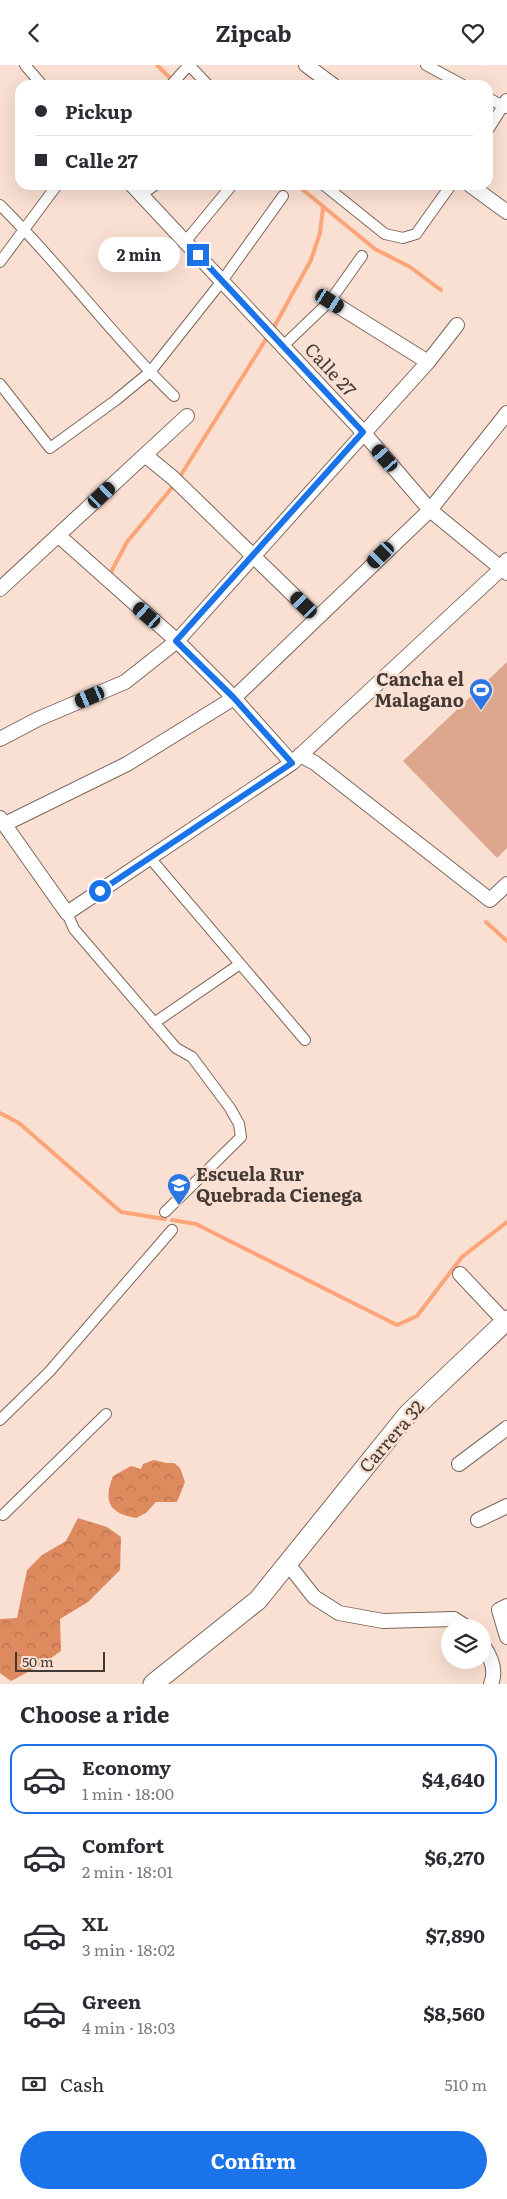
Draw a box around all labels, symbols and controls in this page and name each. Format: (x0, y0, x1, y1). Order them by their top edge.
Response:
text: Zipcab (215, 16, 292, 49)
icon: back (20, 19, 48, 47)
icon: heart (459, 19, 487, 47)
text: Pickup (65, 97, 133, 125)
text: Calle 27 (65, 146, 138, 174)
callout: 2 min (98, 237, 180, 273)
text: 2 min (117, 242, 161, 266)
route end (187, 244, 209, 266)
car (313, 287, 346, 315)
street label: Calle 27 (299, 336, 363, 402)
car (369, 442, 400, 474)
car (85, 479, 118, 511)
car (364, 539, 397, 571)
car (288, 589, 319, 621)
car (130, 599, 163, 631)
place label: Cancha el Malagano (374, 665, 464, 713)
sports icon: Cancha el Malagano (468, 677, 494, 711)
car (73, 684, 106, 710)
route start (89, 880, 111, 902)
place label: Escuela Rur Quebrada Cienega (196, 1160, 363, 1208)
school or university icon: Escuela Rur Quebrada Cienega (166, 1172, 192, 1206)
street label: Carrera 32 (352, 1394, 430, 1478)
map controls (441, 1619, 491, 1669)
button: layers (441, 1619, 491, 1669)
scale bar (15, 1649, 105, 1672)
text: 50 m (22, 1651, 54, 1671)
text: Choose a ride (20, 1697, 169, 1730)
text: Economy (82, 1753, 171, 1781)
icon: car (22, 1757, 67, 1802)
text: $4,640 (422, 1765, 485, 1793)
text: 1 min · 18:00 (82, 1781, 174, 1805)
text: Comfort (82, 1831, 164, 1859)
icon: car (22, 1835, 67, 1880)
text: $6,270 (424, 1843, 485, 1871)
text: 2 min · 18:01 (82, 1859, 173, 1883)
text: XL (82, 1909, 109, 1937)
icon: car (22, 1913, 67, 1958)
text: $7,890 (425, 1921, 485, 1949)
text: 3 min · 18:02 (82, 1937, 175, 1961)
text: Green (82, 1987, 141, 2015)
icon: car (22, 1991, 67, 2036)
text: $8,560 (423, 1999, 485, 2027)
text: 4 min · 18:03 (82, 2015, 176, 2039)
icon: cash (20, 2070, 48, 2098)
text: Cash (60, 2070, 104, 2098)
text: 510 m (444, 2072, 487, 2096)
button: Confirm (20, 2131, 487, 2189)

